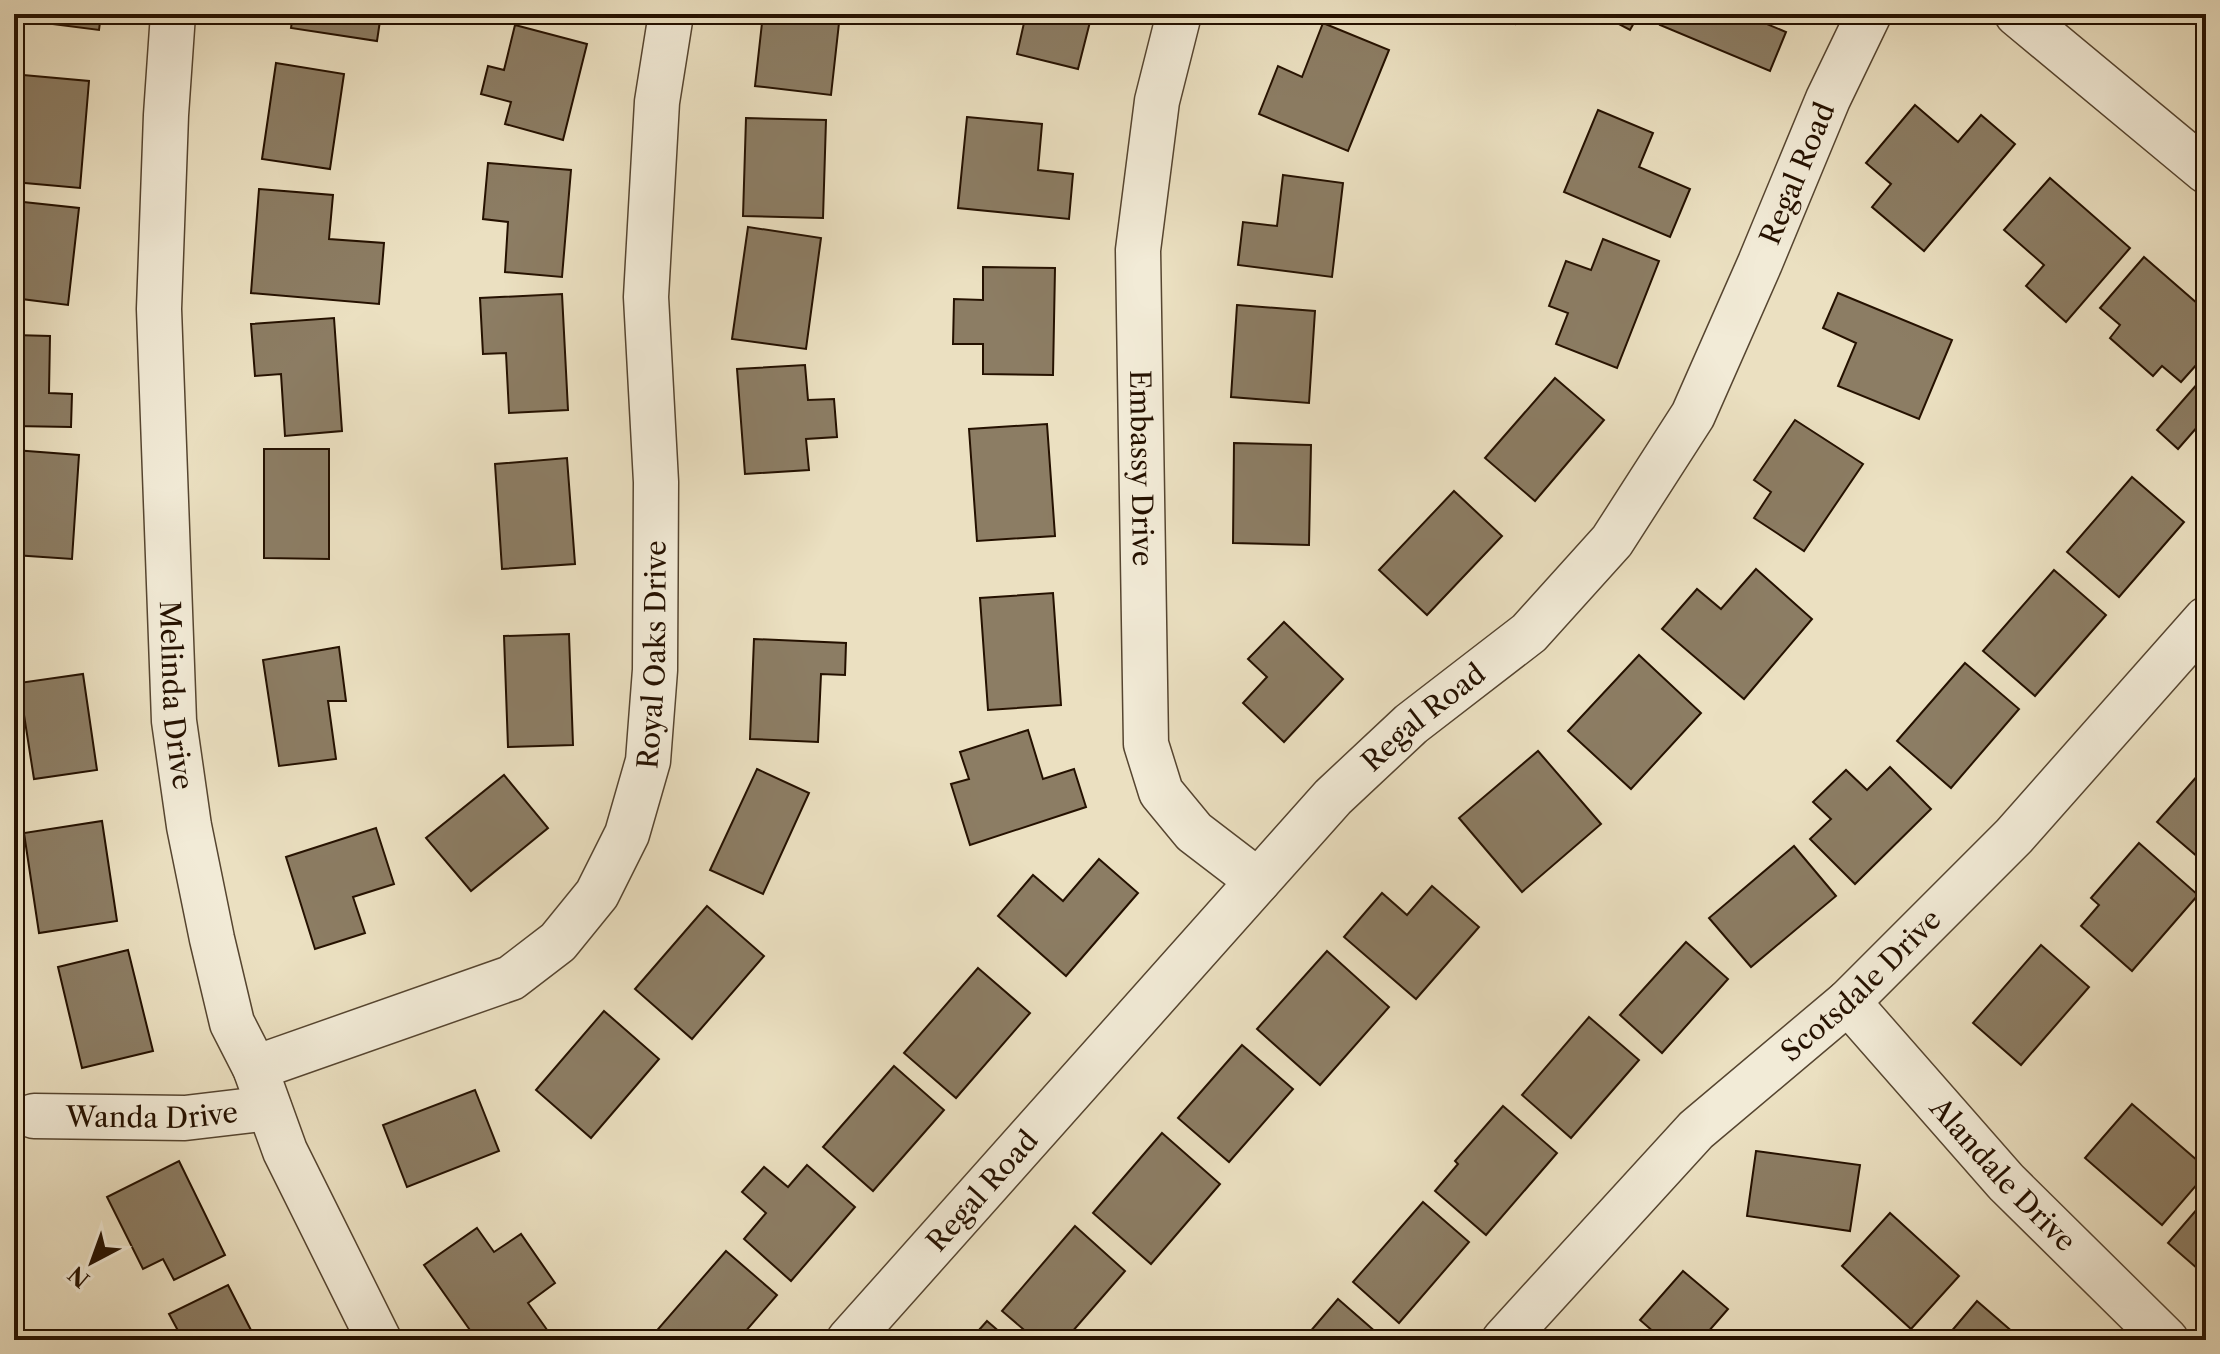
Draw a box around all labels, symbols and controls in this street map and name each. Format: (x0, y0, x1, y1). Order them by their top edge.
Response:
street label: Regal Road (1753, 97, 1842, 250)
street label: Embassy Drive (1123, 370, 1160, 566)
street label: Royal Oaks Drive (630, 540, 673, 770)
street label: Melinda Drive (153, 600, 201, 792)
street label: Regal Road (1354, 656, 1492, 778)
street label: Scotsdale Drive (1774, 902, 1948, 1068)
street label: Alandale Drive (1922, 1090, 2083, 1258)
street label: Wanda Drive (65, 1095, 240, 1135)
street label: Regal Road (919, 1123, 1045, 1258)
north arrow (52, 1222, 132, 1302)
text: N (63, 1260, 95, 1293)

